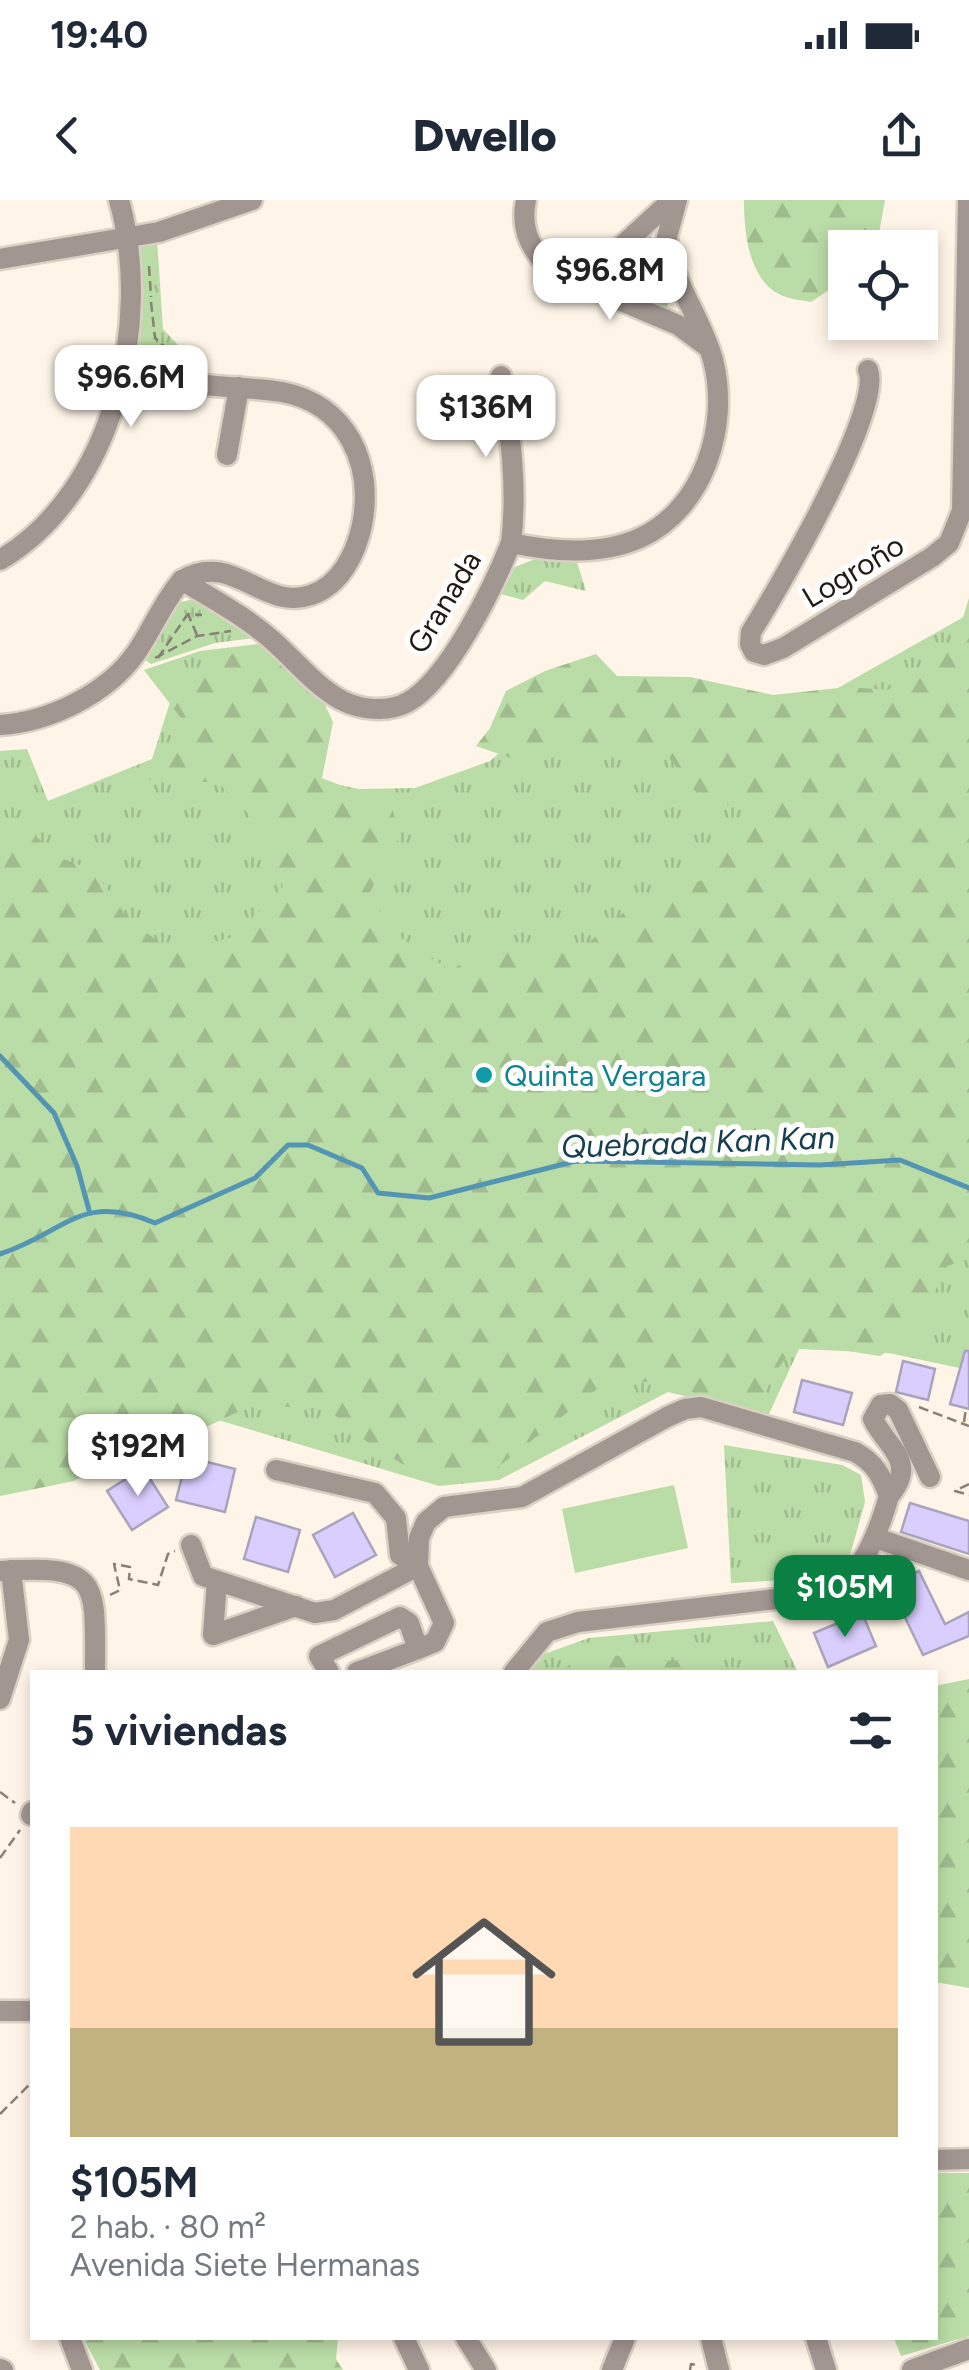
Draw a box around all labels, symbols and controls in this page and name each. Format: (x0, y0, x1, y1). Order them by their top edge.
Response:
text: 19:40 (50, 12, 148, 58)
icon: back (40, 108, 95, 163)
text: Dwello (412, 108, 557, 162)
icon: share (874, 108, 929, 163)
map controls (828, 230, 938, 340)
button: locate (828, 230, 938, 340)
pin: $96.8M (529, 238, 691, 323)
text: $96.8M (555, 251, 665, 289)
pin: $96.6M (50, 345, 212, 430)
text: $96.6M (77, 358, 185, 396)
pin: $136M (416, 375, 556, 460)
text: $136M (438, 388, 534, 426)
street label: Logroño (795, 526, 911, 616)
street label: Granada (399, 544, 489, 660)
place label: Quinta Vergara (504, 1057, 706, 1094)
marker: Quinta Vergara (473, 1064, 495, 1086)
water label: Quebrada Kan Kan (560, 1118, 836, 1166)
pin: $192M (68, 1414, 208, 1499)
text: $192M (90, 1427, 186, 1465)
pin: $105M (775, 1555, 915, 1640)
text: $105M (796, 1568, 894, 1606)
icon: filters (843, 1703, 898, 1758)
text: 5 viviendas (70, 1705, 287, 1756)
icon: home (394, 1892, 574, 2072)
text: $105M (70, 2157, 199, 2208)
text: 2 hab. · 80 m² (70, 2208, 266, 2246)
text: Avenida Siete Hermanas (70, 2246, 420, 2284)

